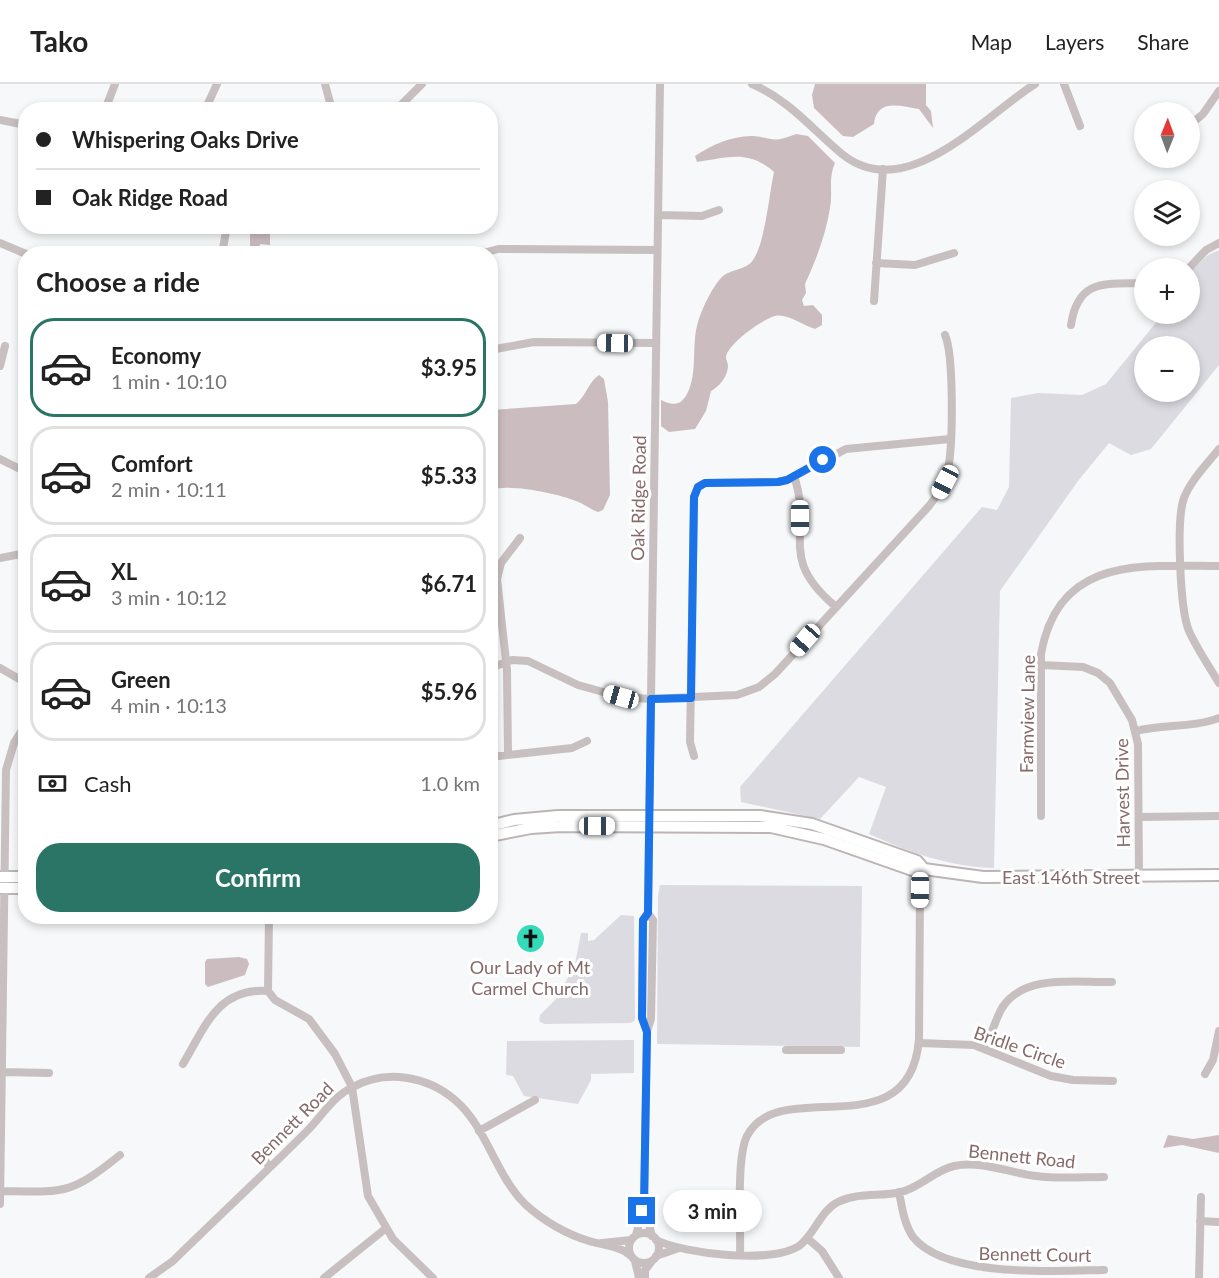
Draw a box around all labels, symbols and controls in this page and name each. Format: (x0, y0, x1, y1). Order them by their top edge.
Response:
text: Tako (30, 24, 88, 58)
text: Map (971, 29, 1012, 54)
text: Layers (1045, 29, 1104, 54)
text: Share (1137, 29, 1189, 54)
north arrow (1134, 102, 1200, 168)
map controls (1134, 102, 1200, 402)
text: Whispering Oaks Drive (72, 126, 299, 153)
button: layers (1134, 180, 1200, 246)
text: Oak Ridge Road (72, 184, 228, 211)
button: + (1134, 258, 1200, 324)
text: Choose a ride (36, 265, 200, 298)
car (597, 334, 633, 352)
button: − (1134, 336, 1200, 402)
icon: car (39, 341, 93, 395)
text: Economy (111, 342, 201, 369)
text: $3.95 (421, 354, 477, 381)
text: 1 min · 10:10 (111, 369, 227, 393)
street label: Oak Ridge Road (626, 435, 650, 561)
route start (809, 446, 836, 473)
icon: car (39, 449, 93, 503)
text: Comfort (111, 450, 193, 477)
text: $5.33 (421, 462, 477, 489)
car (929, 462, 961, 502)
text: 2 min · 10:11 (111, 477, 227, 501)
car (791, 500, 809, 536)
icon: car (39, 557, 93, 611)
text: XL (111, 558, 137, 585)
text: $6.71 (421, 570, 477, 597)
text: 3 min · 10:12 (111, 585, 227, 609)
car (786, 621, 824, 659)
street label: Farmview Lane (1015, 655, 1039, 773)
icon: car (39, 665, 93, 719)
text: Green (111, 666, 171, 693)
text: $5.96 (421, 678, 477, 705)
car (601, 683, 641, 711)
text: 4 min · 10:13 (111, 693, 227, 717)
street label: Harvest Drive (1110, 738, 1134, 848)
icon: cash (36, 767, 69, 800)
text: Cash (84, 770, 131, 797)
text: 1.0 km (420, 771, 480, 795)
car (579, 817, 615, 835)
button: Confirm (36, 843, 480, 912)
street label: East 146th Street (1002, 866, 1140, 888)
car (911, 872, 929, 908)
church icon: Our Lady of Mt Carmel Church (514, 922, 546, 954)
place label: Our Lady of Mt Carmel Church (470, 956, 591, 999)
street label: Bridle Circle (971, 1021, 1069, 1073)
street label: Bennett Road (246, 1077, 338, 1169)
street label: Bennett Road (967, 1139, 1077, 1173)
callout: 3 min (663, 1190, 762, 1232)
route end (628, 1197, 655, 1224)
text: 3 min (688, 1199, 737, 1223)
street label: Bennett Court (979, 1242, 1092, 1266)

